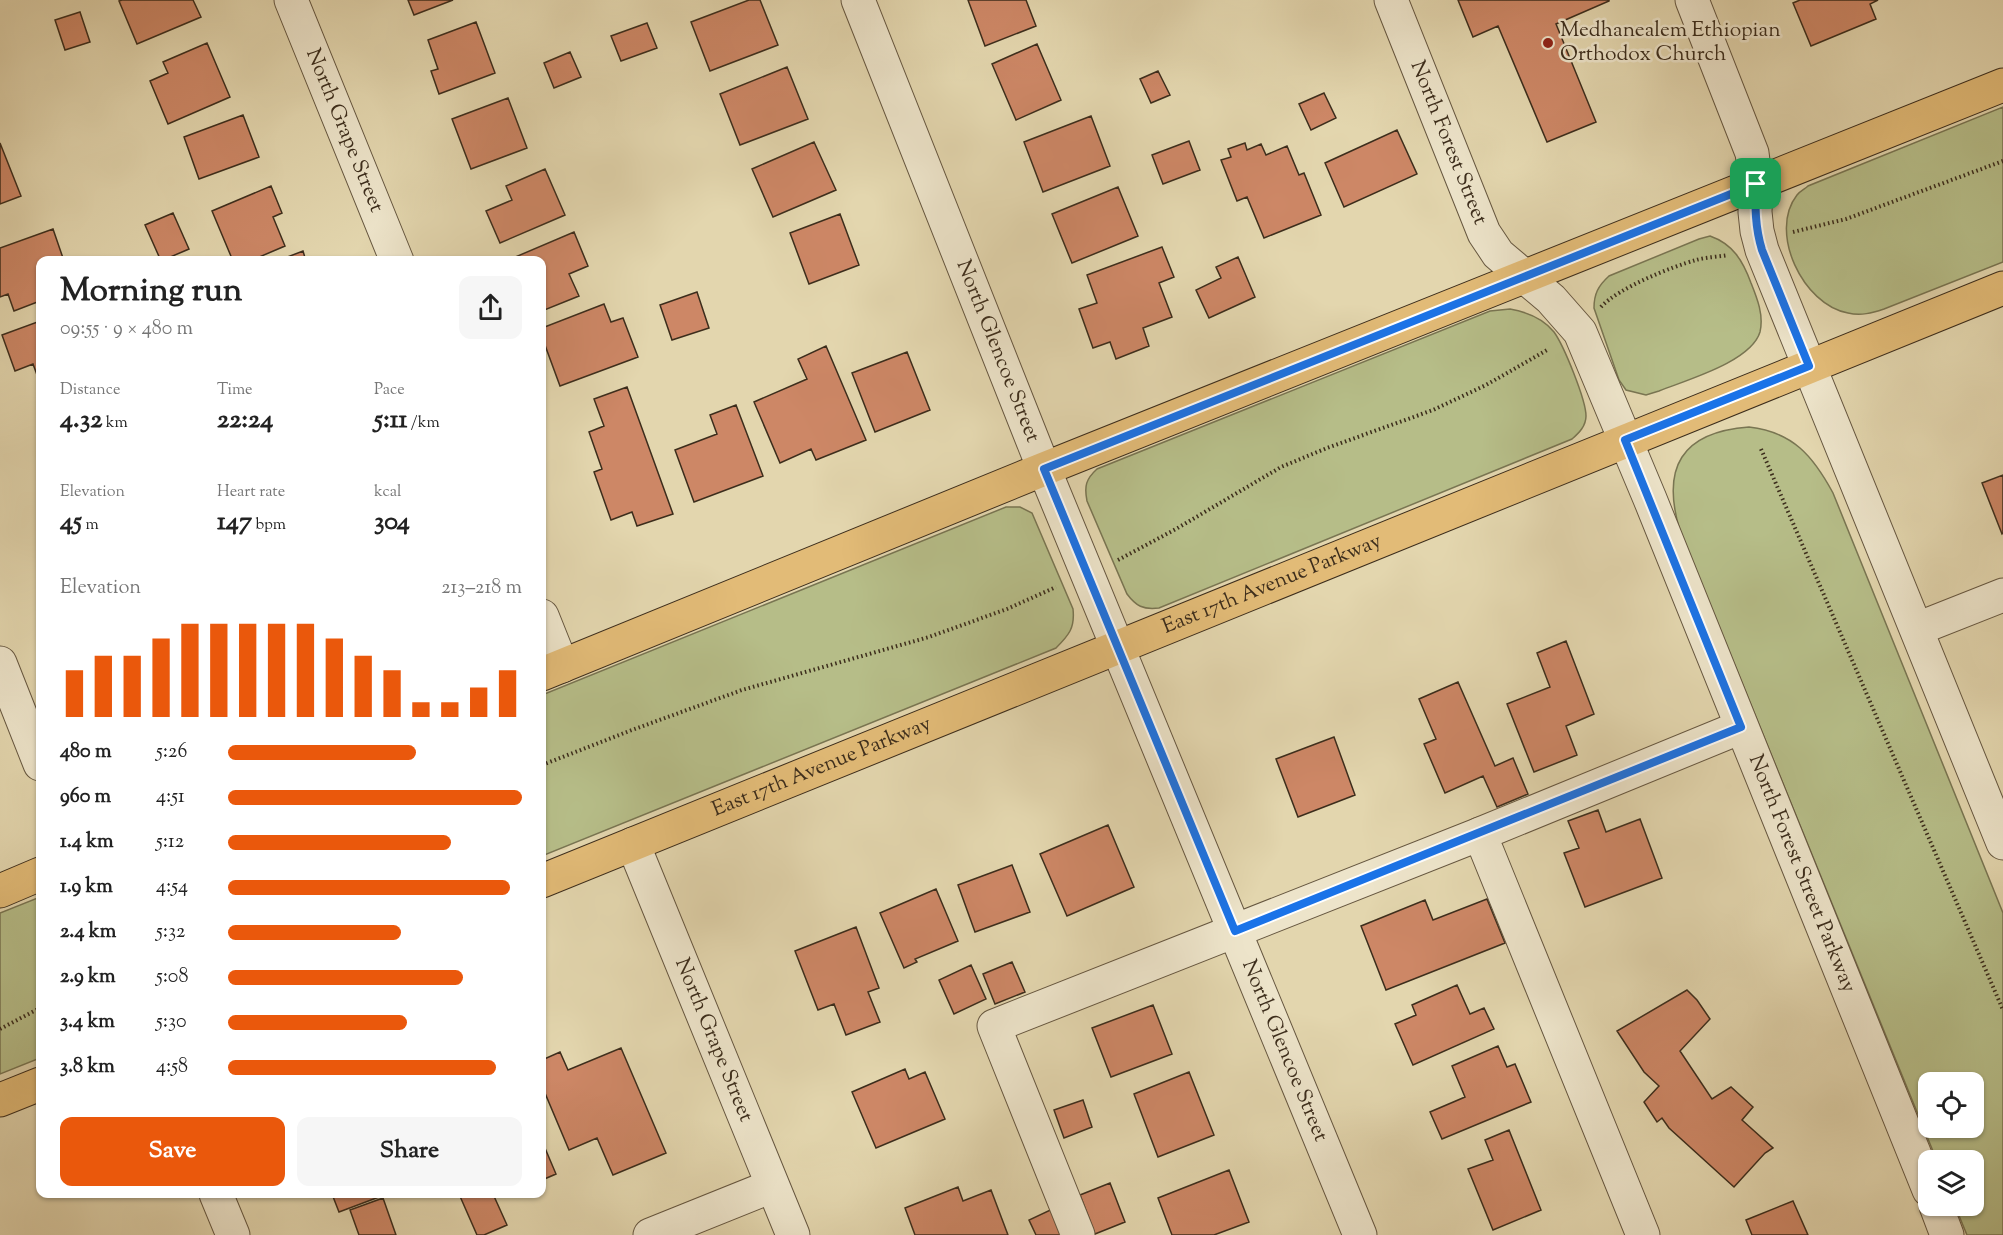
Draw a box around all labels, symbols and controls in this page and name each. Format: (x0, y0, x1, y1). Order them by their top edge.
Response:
place label: Medhanealem Ethiopian Orthodox Church (1560, 16, 1781, 70)
marker: Medhanealem Ethiopian Orthodox Church (1541, 36, 1555, 50)
street label: North Grape Street (297, 44, 391, 217)
street label: North Forest Street (1402, 56, 1494, 230)
pin (1730, 158, 1781, 209)
icon: arrive (1739, 167, 1772, 200)
street label: North Glencoe Street (948, 256, 1047, 447)
text: Morning run (60, 268, 242, 316)
button: share (459, 276, 522, 339)
text: 09:55 · 9 × 480 m (60, 315, 193, 344)
text: Distance (60, 379, 120, 402)
text: Time (217, 379, 253, 402)
text: Pace (374, 379, 405, 402)
text: 4.32 (60, 402, 102, 439)
text: 22:24 (217, 402, 273, 439)
text: 5:11 (374, 402, 407, 439)
text: km (102, 412, 128, 435)
text: /km (407, 412, 440, 435)
text: Elevation (60, 481, 125, 504)
text: Heart rate (217, 481, 285, 504)
text: kcal (374, 481, 402, 504)
text: 45 (60, 504, 82, 541)
text: 147 (217, 504, 252, 541)
text: 304 (374, 504, 410, 541)
text: m (82, 514, 99, 537)
text: bpm (252, 514, 286, 537)
street label: East 17th Avenue Parkway (1158, 527, 1387, 643)
text: Elevation (60, 574, 141, 603)
text: 213–218 m (441, 574, 522, 603)
street label: East 17th Avenue Parkway (708, 709, 936, 825)
text: 480 m (60, 738, 111, 767)
text: 5:26 (156, 738, 187, 767)
street label: North Forest Street Parkway (1740, 750, 1863, 998)
text: 960 m (60, 783, 111, 812)
text: 4:51 (156, 783, 185, 812)
text: 1.4 km (60, 828, 114, 857)
text: 5:12 (156, 828, 184, 857)
text: 1.9 km (60, 873, 113, 902)
text: 4:54 (156, 873, 188, 902)
text: 2.4 km (60, 918, 116, 947)
text: 5:32 (156, 918, 185, 947)
street label: North Grape Street (666, 954, 760, 1127)
street label: North Glencoe Street (1233, 955, 1335, 1146)
text: 2.9 km (60, 963, 115, 992)
text: 5:08 (156, 963, 188, 992)
text: 3.4 km (60, 1008, 115, 1037)
text: 5:30 (156, 1008, 187, 1037)
text: 3.8 km (60, 1053, 115, 1082)
text: 4:58 (156, 1053, 188, 1082)
map controls (1918, 1072, 1984, 1216)
button: locate (1918, 1072, 1984, 1138)
button: Save (60, 1117, 285, 1186)
button: Share (297, 1117, 522, 1186)
button: layers (1918, 1150, 1984, 1216)

